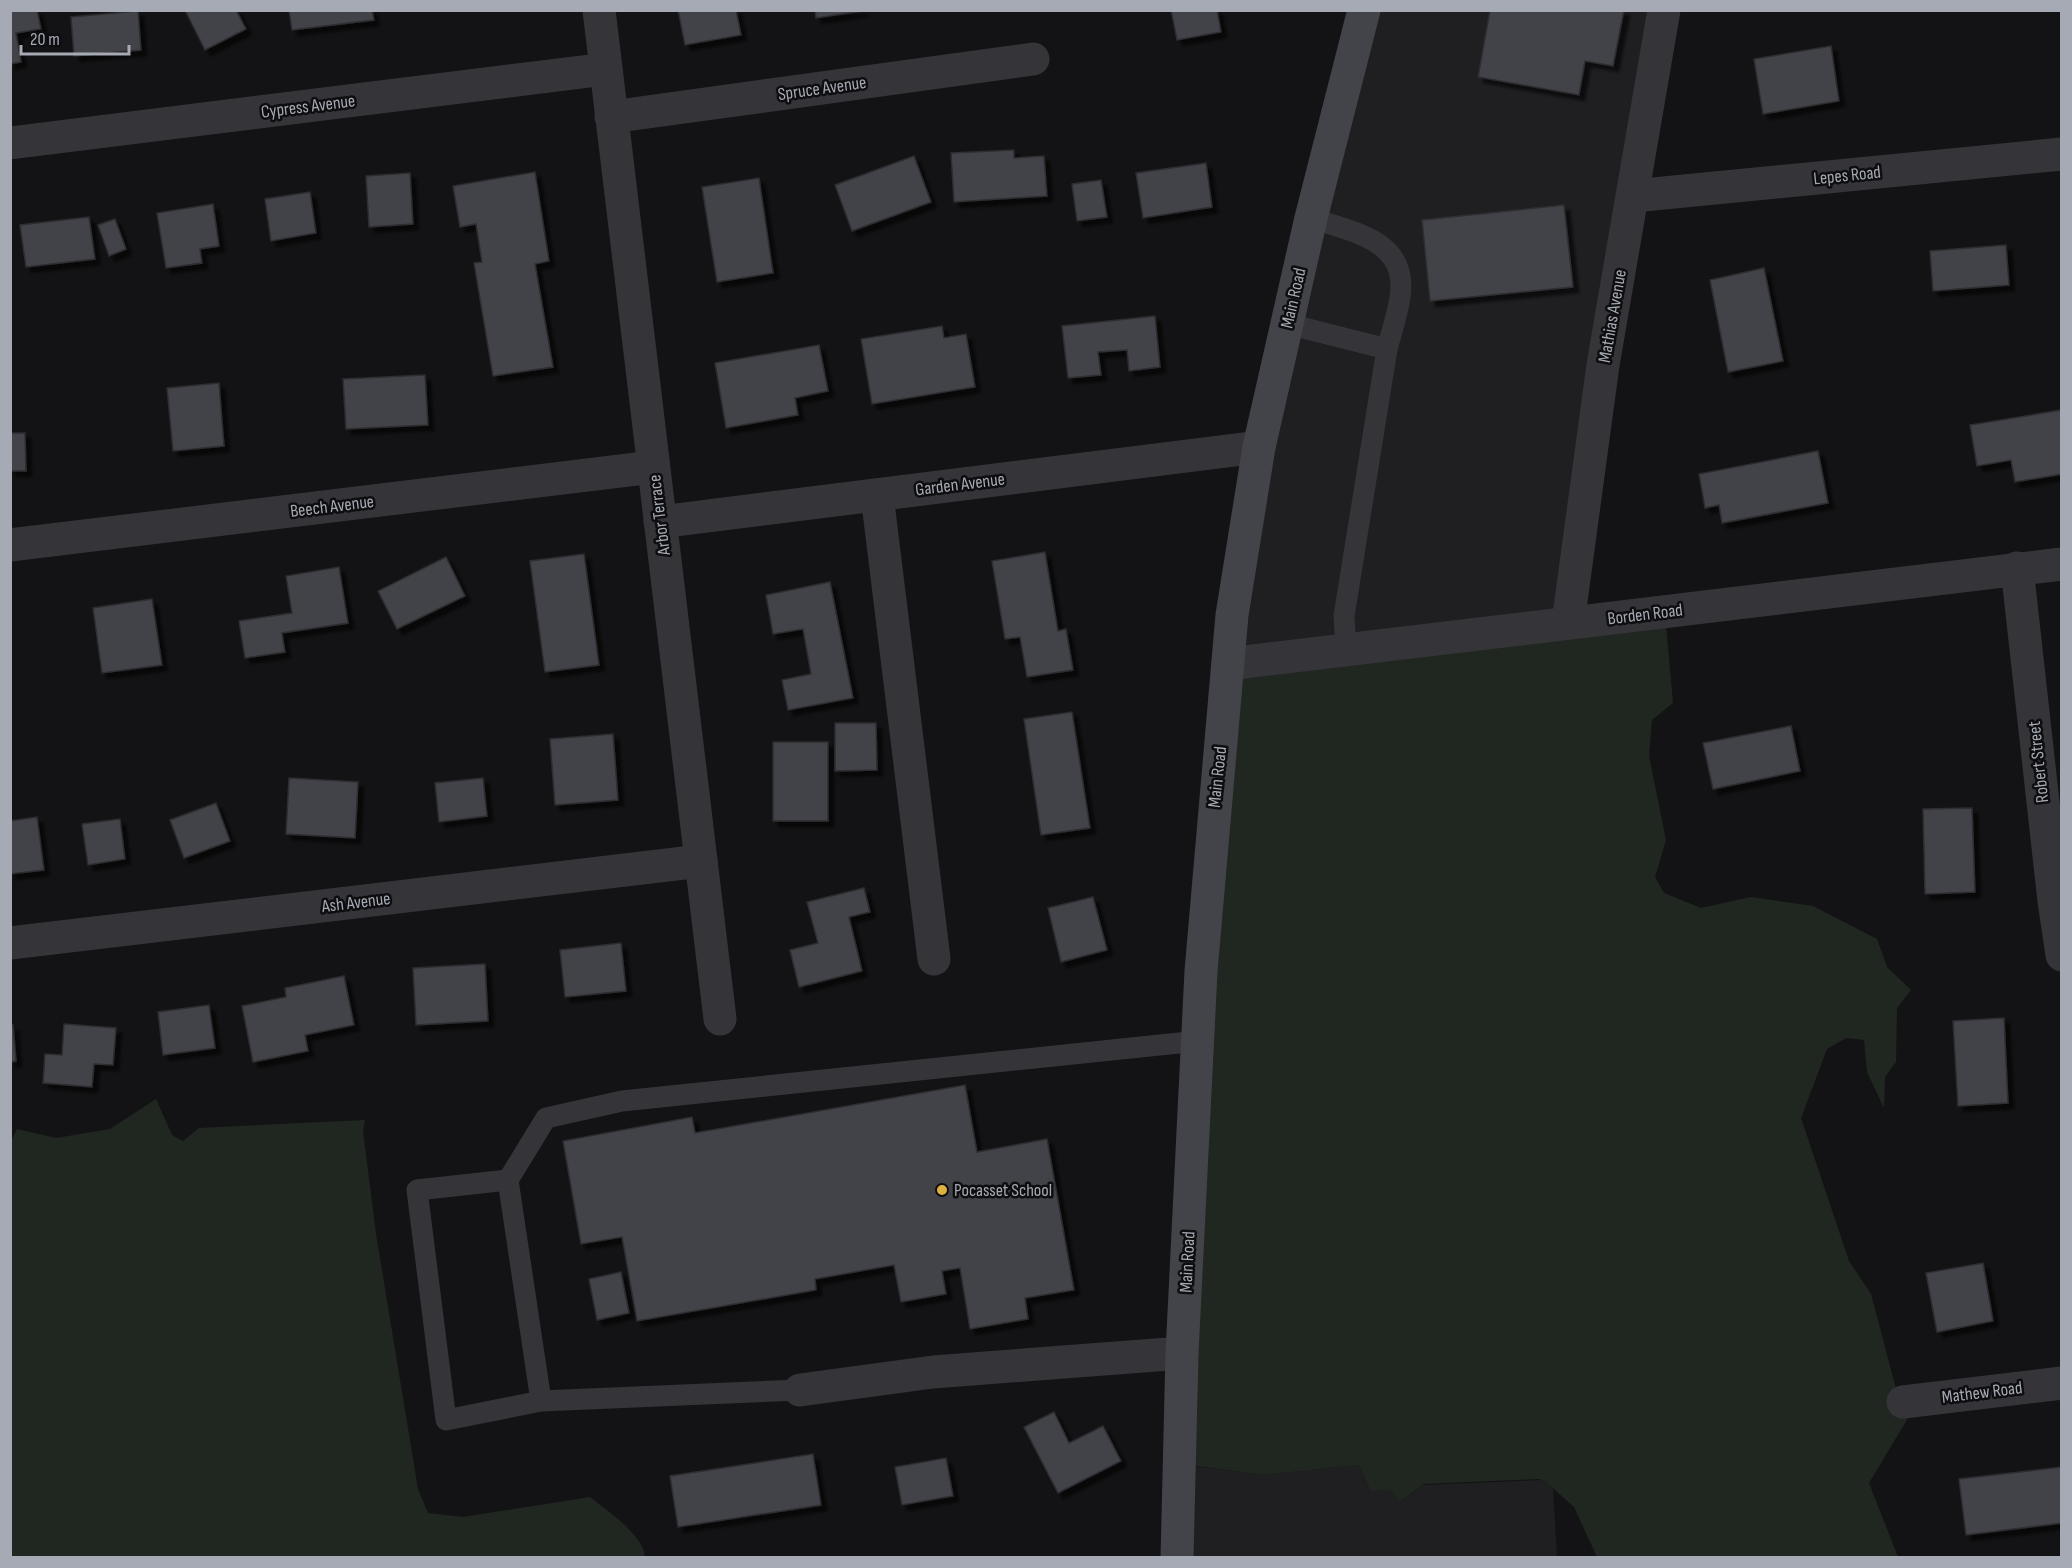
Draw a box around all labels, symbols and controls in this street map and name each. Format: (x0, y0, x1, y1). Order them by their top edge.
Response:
scale bar (21, 18, 129, 56)
text: 20 m (30, 29, 60, 50)
street label: Spruce Avenue (776, 72, 868, 105)
street label: Cypress Avenue (260, 90, 356, 123)
street label: Lepes Road (1812, 162, 1882, 189)
street label: Main Road (1276, 266, 1311, 330)
street label: Mathias Avenue (1594, 268, 1631, 364)
street label: Garden Avenue (914, 469, 1006, 500)
street label: Arbor Terrace (644, 474, 675, 557)
street label: Beech Avenue (289, 491, 375, 522)
street label: Borden Road (1606, 599, 1684, 630)
street label: Robert Street (2024, 720, 2053, 804)
street label: Main Road (1204, 745, 1231, 809)
street label: Ash Avenue (320, 888, 391, 917)
place label: Pocasset School (954, 1180, 1052, 1201)
marker: Pocasset School (935, 1183, 949, 1197)
street label: Main Road (1175, 1231, 1200, 1293)
street label: Mathew Road (1941, 1377, 2024, 1408)

